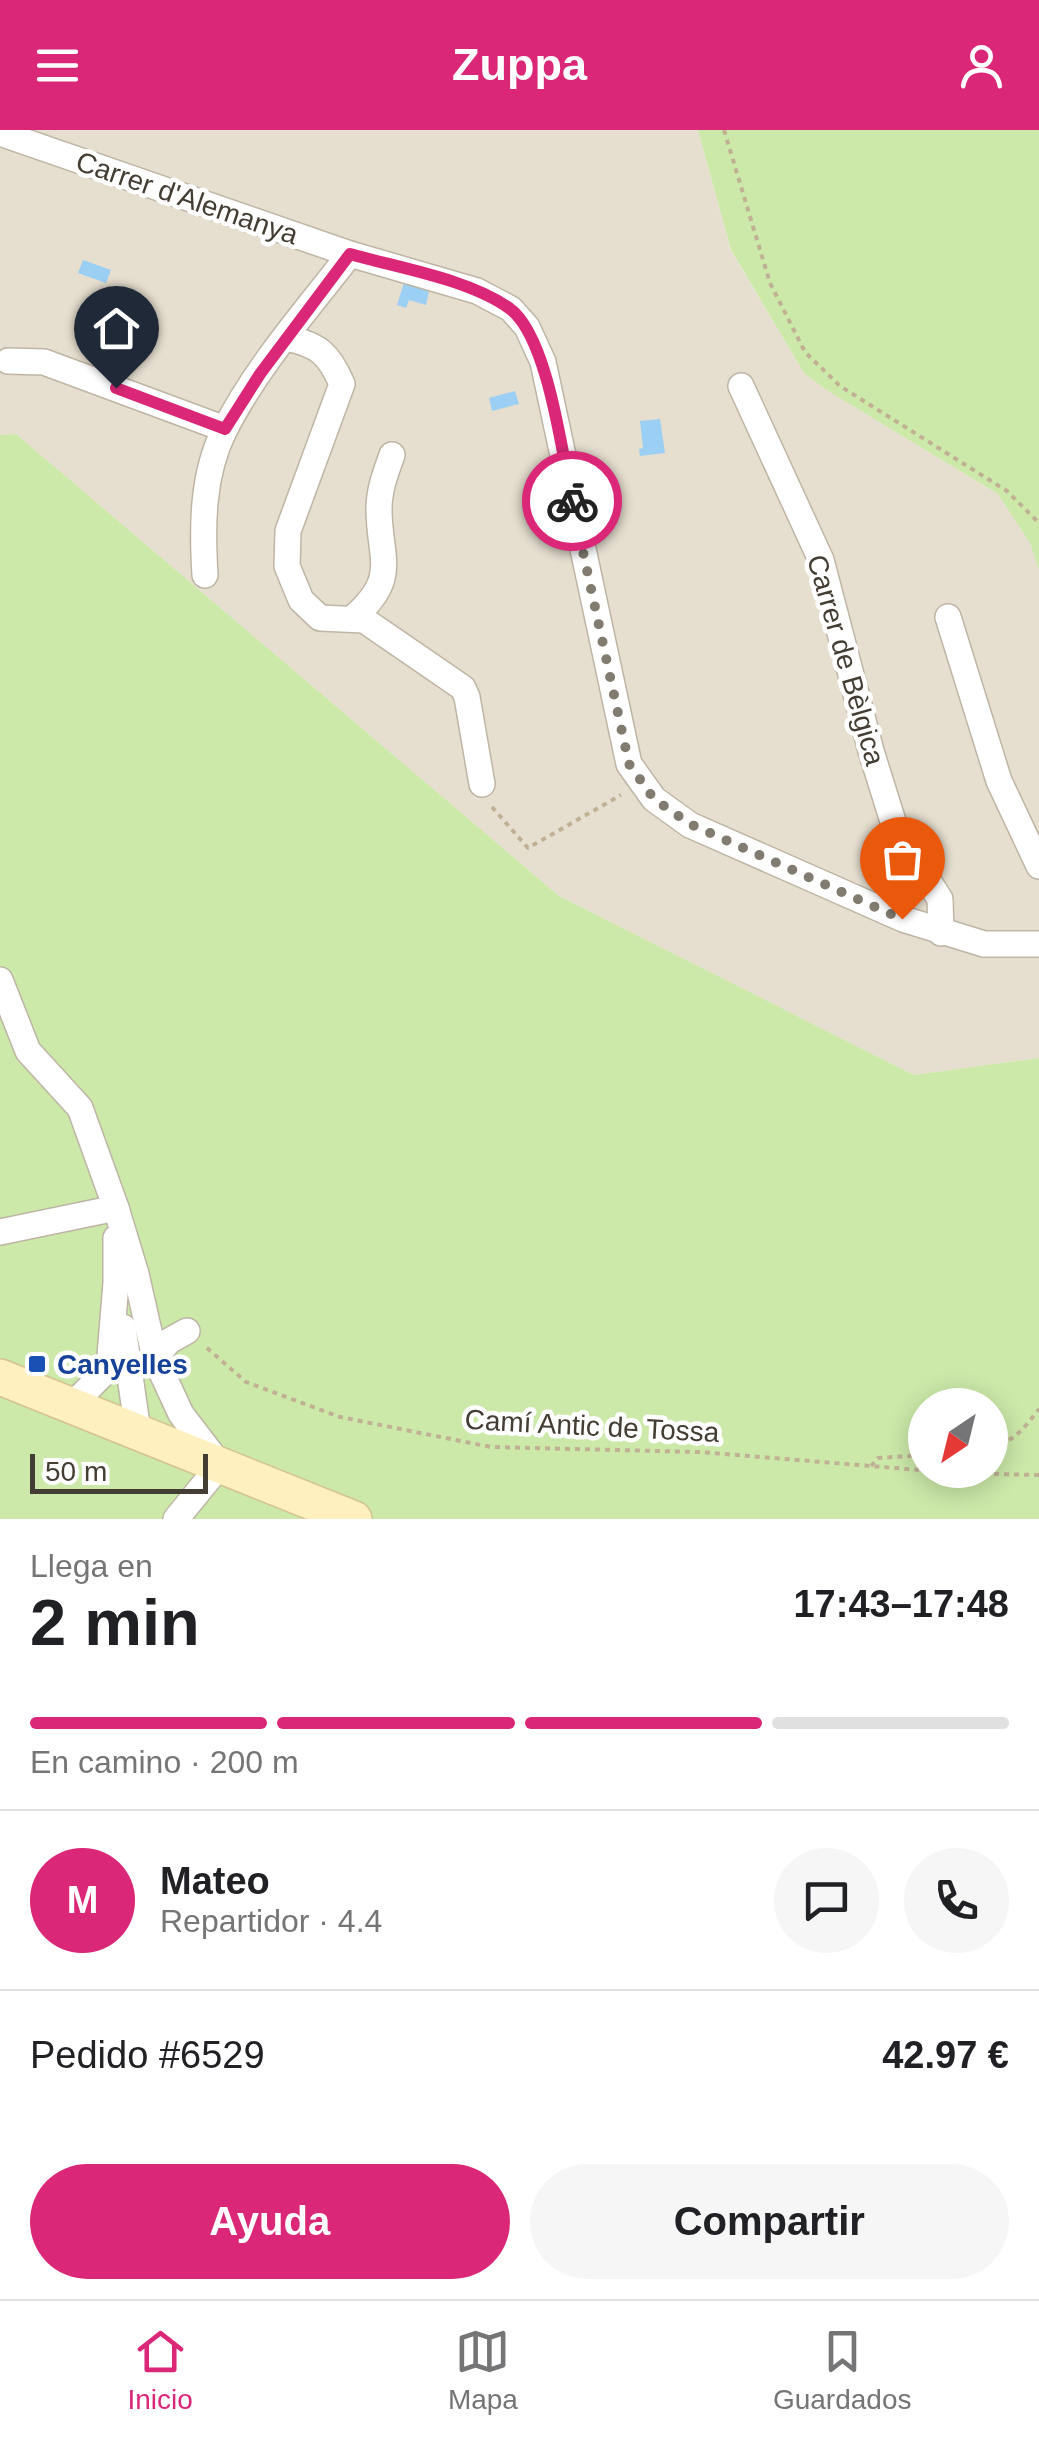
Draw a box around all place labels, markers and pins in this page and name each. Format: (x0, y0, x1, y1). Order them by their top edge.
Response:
pin (74, 286, 159, 389)
pin (860, 817, 945, 920)
place label: Canyelles (57, 1349, 188, 1380)
marker: Canyelles (26, 1353, 48, 1375)

